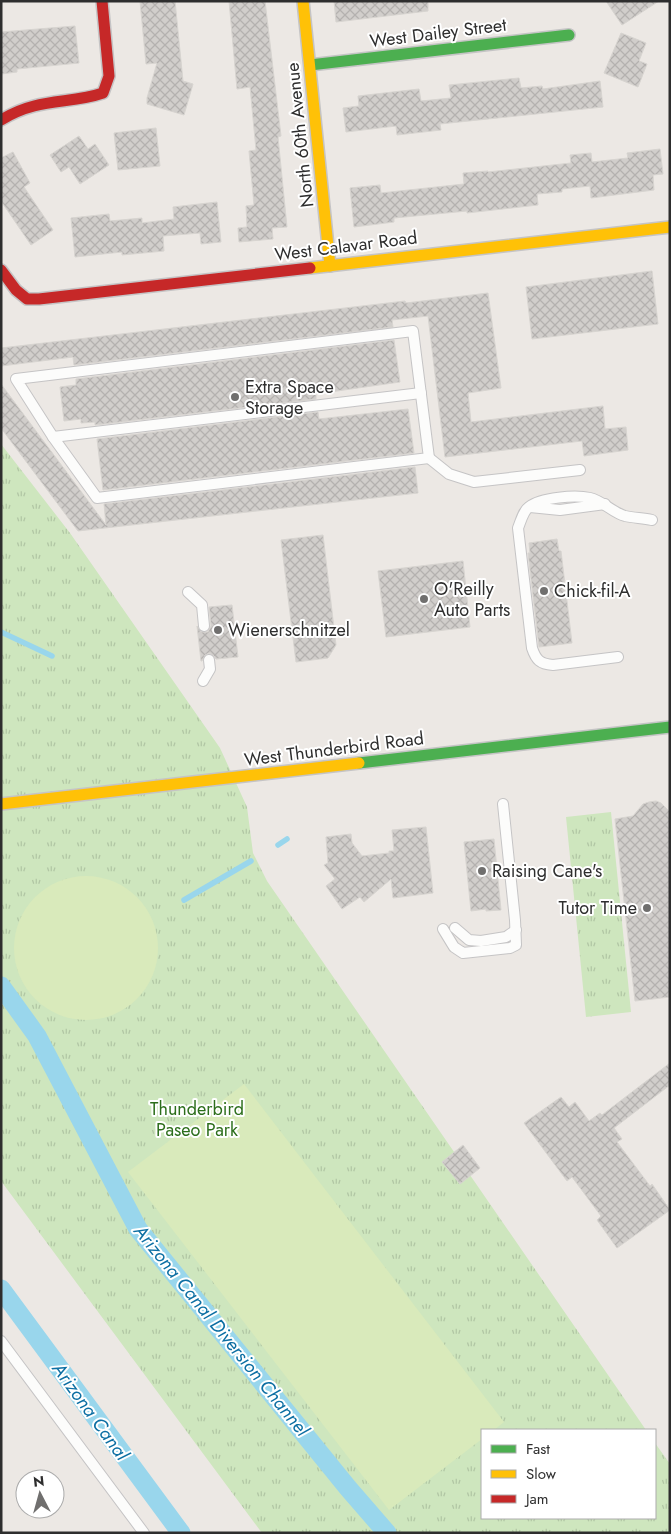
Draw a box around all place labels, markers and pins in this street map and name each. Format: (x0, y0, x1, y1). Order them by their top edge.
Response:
place label: Extra Space Storage (245, 374, 334, 421)
marker: Extra Space Storage (229, 391, 241, 403)
place label: O'Reilly Auto Parts (434, 576, 510, 623)
place label: Chick-fil-A (554, 578, 631, 604)
marker: Chick-fil-A (538, 585, 550, 597)
marker: O'Reilly Auto Parts (418, 593, 430, 605)
place label: Wienerschnitzel (228, 617, 350, 643)
marker: Wienerschnitzel (212, 624, 224, 636)
place label: Raising Cane's (492, 858, 602, 884)
marker: Raising Cane's (476, 865, 488, 877)
place label: Tutor Time (559, 895, 637, 921)
marker: Tutor Time (641, 902, 653, 914)

